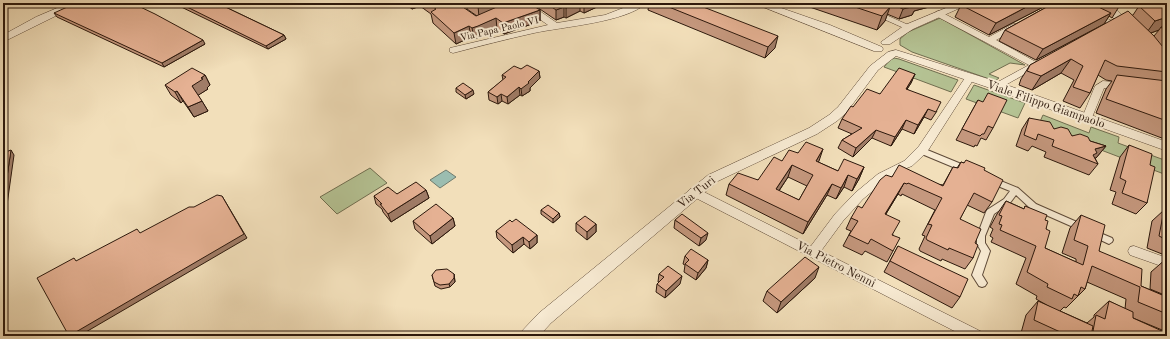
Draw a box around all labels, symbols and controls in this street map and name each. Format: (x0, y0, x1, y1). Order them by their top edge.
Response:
street label: Via Papa Paolo VI (459, 15, 540, 43)
street label: Viale Filippo Giampaolo (985, 79, 1106, 131)
street label: Via Turi (675, 174, 718, 211)
street label: Via Pietro Nenni (794, 240, 877, 290)

